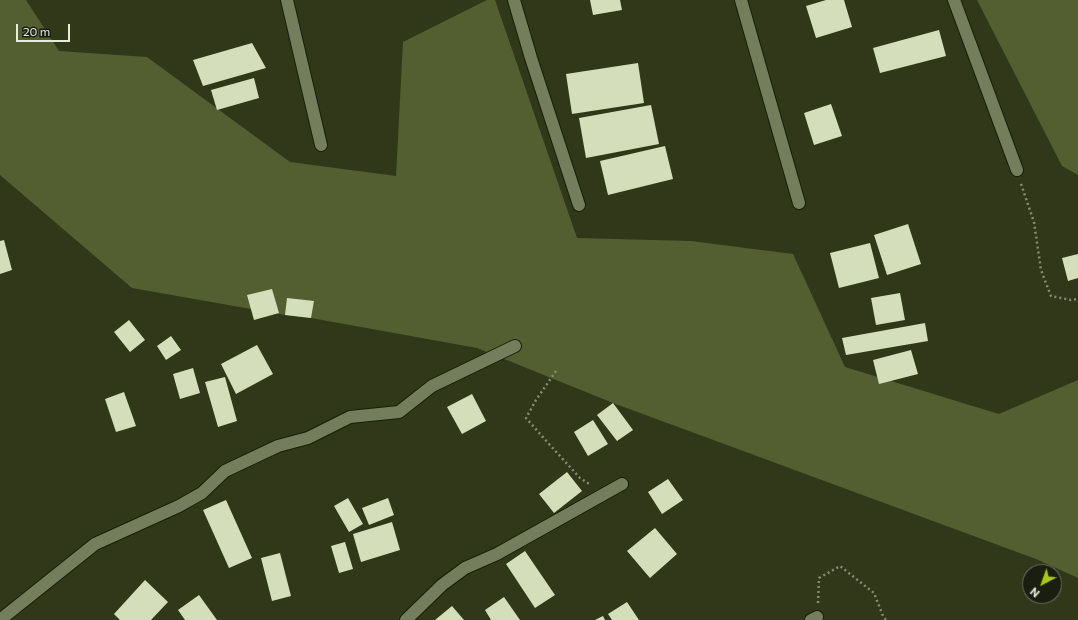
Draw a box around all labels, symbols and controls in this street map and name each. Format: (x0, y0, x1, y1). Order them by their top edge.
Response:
scale bar (18, 16, 72, 42)
text: 20 m (23, 24, 50, 38)
north arrow (1022, 564, 1062, 604)
text: N (1027, 585, 1042, 600)

